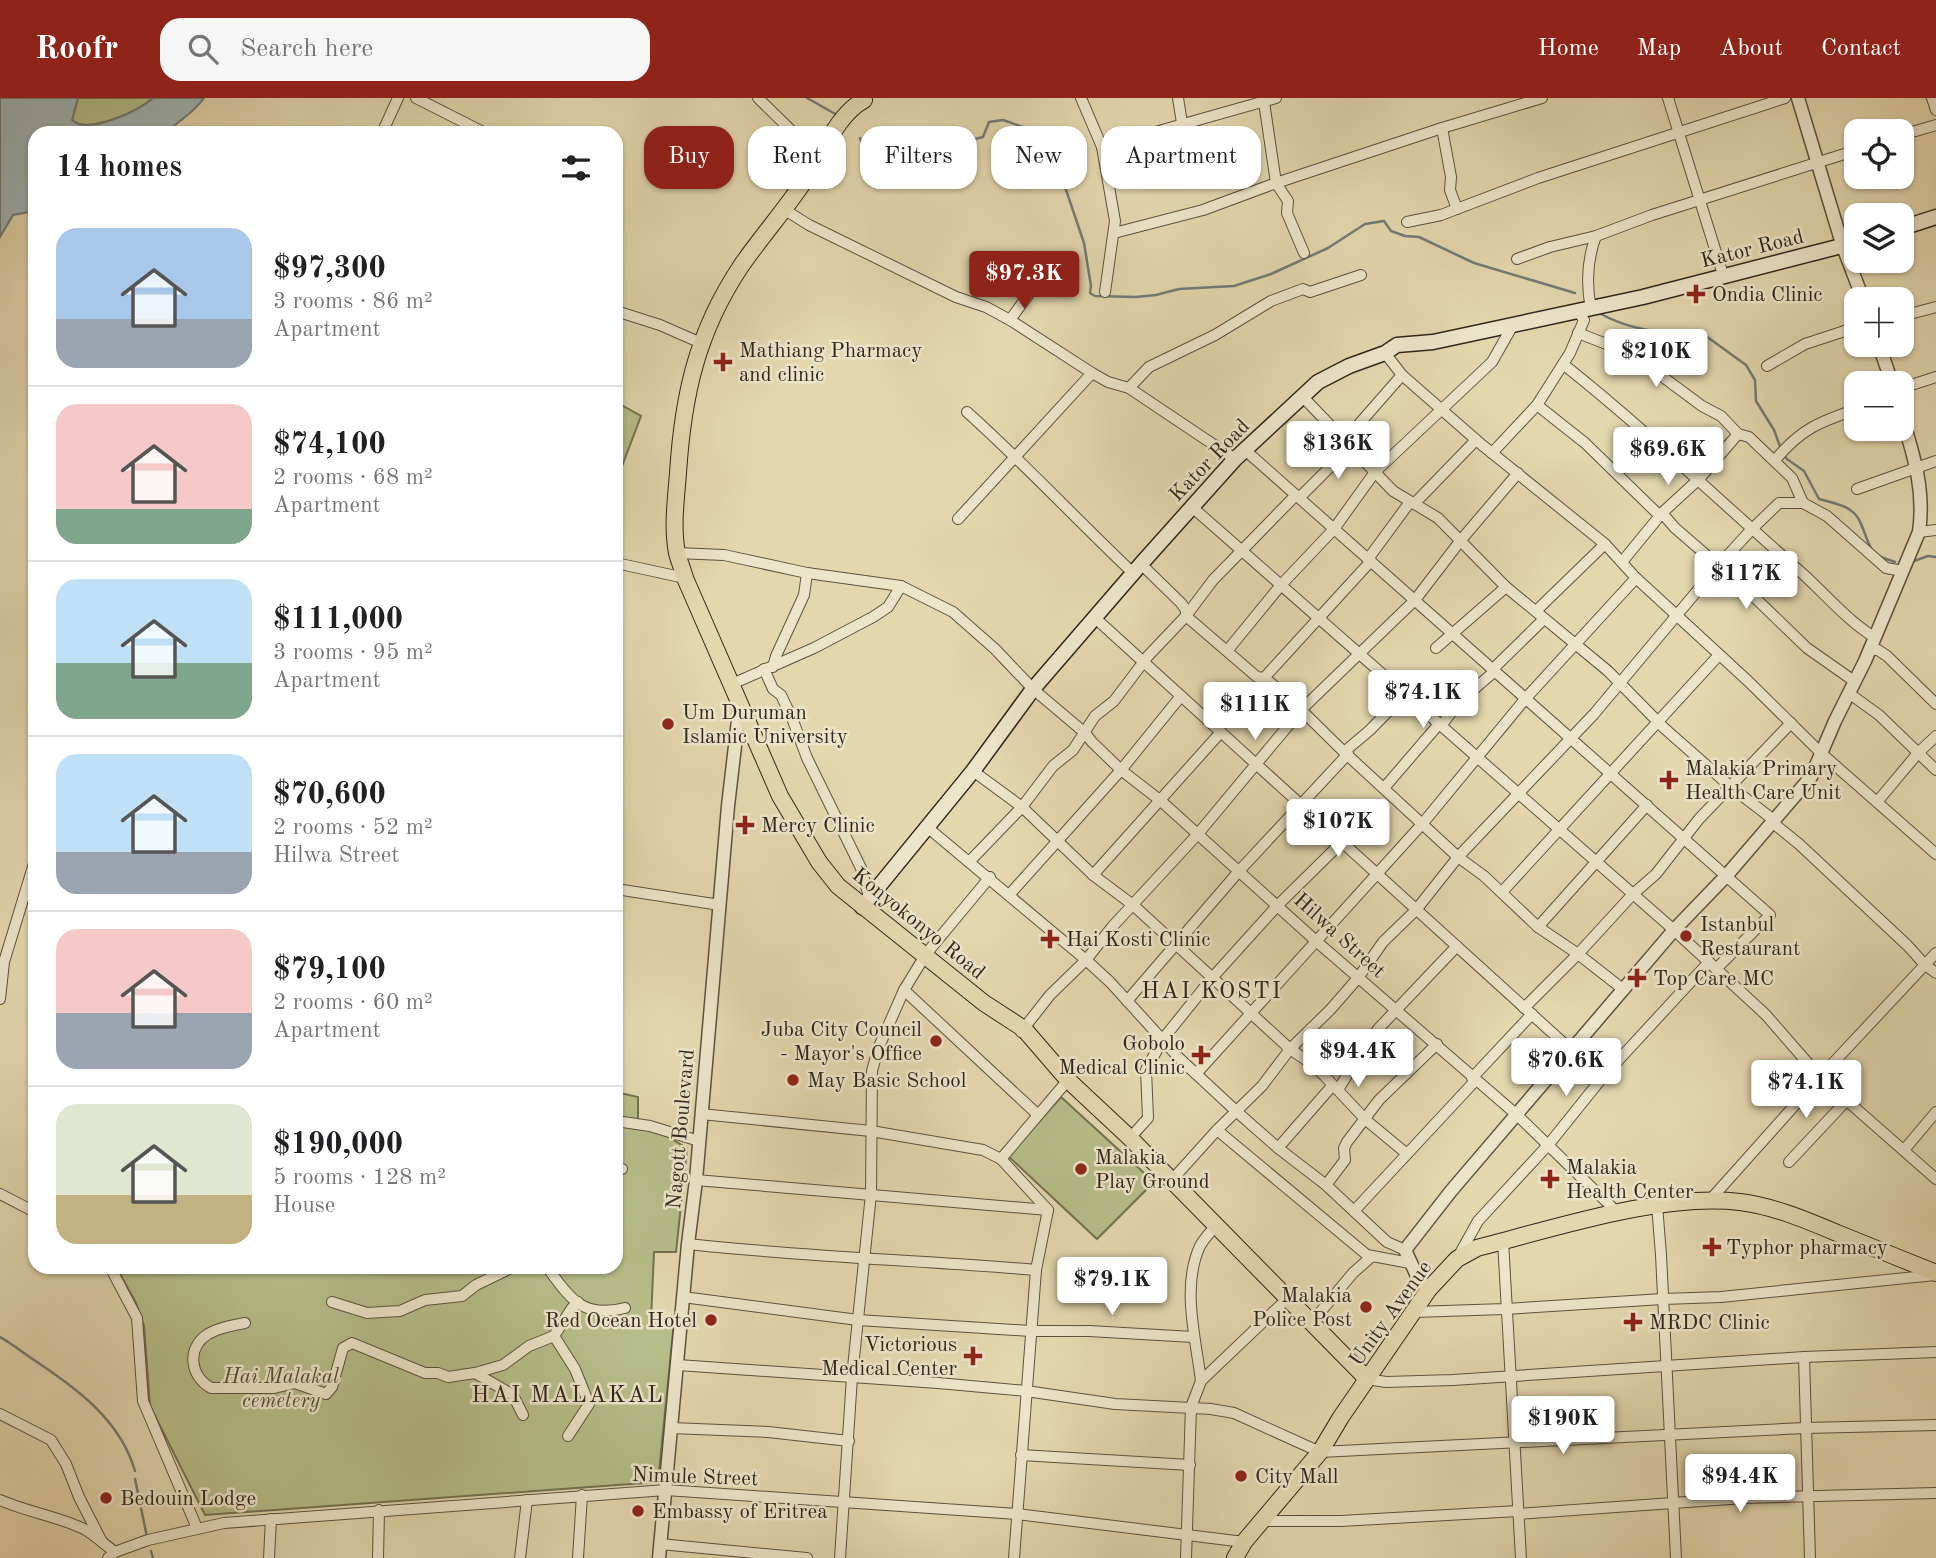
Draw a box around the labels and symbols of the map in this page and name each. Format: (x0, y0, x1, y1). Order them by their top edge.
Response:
street label: Kator Road (1699, 227, 1806, 272)
pin: $97.3K (967, 252, 1081, 311)
marker: Ondia Clinic (1686, 284, 1706, 304)
place label: Ondia Clinic (1712, 285, 1823, 306)
pin: $210K (1607, 330, 1705, 389)
place label: Mathiang Pharmacy and clinic (739, 341, 922, 386)
marker: Mathiang Pharmacy and clinic (713, 352, 733, 372)
street label: Kator Road (1166, 416, 1254, 506)
pin: $136K (1289, 422, 1387, 481)
pin: $69.6K (1611, 428, 1725, 487)
pin: $117K (1697, 552, 1795, 611)
pin: $74.1K (1366, 670, 1480, 730)
pin: $111K (1206, 682, 1304, 742)
place label: Um Duruman Islamic University (682, 703, 848, 748)
marker: Um Duruman Islamic University (660, 716, 676, 732)
place label: Malakia Primary Health Care Unit (1685, 759, 1841, 804)
marker: Malakia Primary Health Care Unit (1659, 770, 1679, 790)
pin: $107K (1289, 800, 1387, 859)
marker: Mercy Clinic (735, 815, 755, 835)
place label: Mercy Clinic (761, 816, 875, 837)
street label: Konyokonyo Road (848, 864, 988, 984)
street label: Hilwa Street (1289, 890, 1389, 983)
place label: Istanbul Restaurant (1700, 915, 1800, 960)
marker: Istanbul Restaurant (1678, 928, 1694, 944)
marker: Hai Kosti Clinic (1040, 929, 1060, 949)
place label: Hai Kosti Clinic (1066, 930, 1210, 951)
marker: Top Care MC (1627, 968, 1647, 988)
place label: Top Care MC (1653, 969, 1774, 990)
district label: HAI KOSTI (1141, 980, 1283, 1003)
place label: Juba City Council - Mayor's Office (761, 1020, 922, 1065)
pin: $94.4K (1301, 1030, 1415, 1089)
marker: Juba City Council - Mayor's Office (928, 1033, 944, 1049)
place label: Gobolo Medical Clinic (1058, 1034, 1185, 1079)
pin: $70.6K (1509, 1038, 1623, 1098)
marker: Gobolo Medical Clinic (1191, 1045, 1211, 1065)
street label: Nagott Boulevard (664, 1048, 699, 1210)
pin: $74.1K (1749, 1060, 1863, 1120)
place label: May Basic School (807, 1071, 967, 1092)
marker: May Basic School (785, 1072, 801, 1088)
place label: Malakia Play Ground (1095, 1148, 1210, 1193)
place label: Malakia Health Center (1566, 1158, 1694, 1203)
marker: Malakia Play Ground (1073, 1161, 1089, 1177)
marker: Malakia Health Center (1540, 1169, 1560, 1189)
place label: Typhor pharmacy (1726, 1238, 1888, 1259)
marker: Typhor pharmacy (1704, 1239, 1720, 1255)
street label: Unity Avenue (1346, 1257, 1436, 1370)
pin: $79.1K (1055, 1258, 1169, 1317)
place label: Malakia Police Post (1252, 1286, 1352, 1331)
marker: Malakia Police Post (1358, 1299, 1374, 1315)
place label: Red Ocean Hotel (545, 1311, 697, 1332)
marker: Red Ocean Hotel (703, 1312, 719, 1328)
marker: MRDC Clinic (1623, 1312, 1643, 1332)
place label: MRDC Clinic (1649, 1313, 1770, 1334)
place label: Victorious Medical Center (821, 1335, 957, 1380)
marker: Victorious Medical Center (963, 1346, 983, 1366)
park label: Hai Malakal cemetery (222, 1367, 339, 1412)
district label: HAI MALAKAL (471, 1384, 665, 1407)
pin: $190K (1514, 1396, 1612, 1456)
pin: $94.4K (1683, 1454, 1797, 1514)
street label: Nimule Street (631, 1465, 759, 1490)
place label: City Mall (1255, 1467, 1339, 1488)
marker: City Mall (1233, 1468, 1249, 1484)
place label: Bedouin Lodge (120, 1489, 256, 1510)
marker: Bedouin Lodge (98, 1490, 114, 1506)
place label: Embassy of Eritrea (652, 1502, 828, 1523)
marker: Embassy of Eritrea (630, 1503, 646, 1519)

